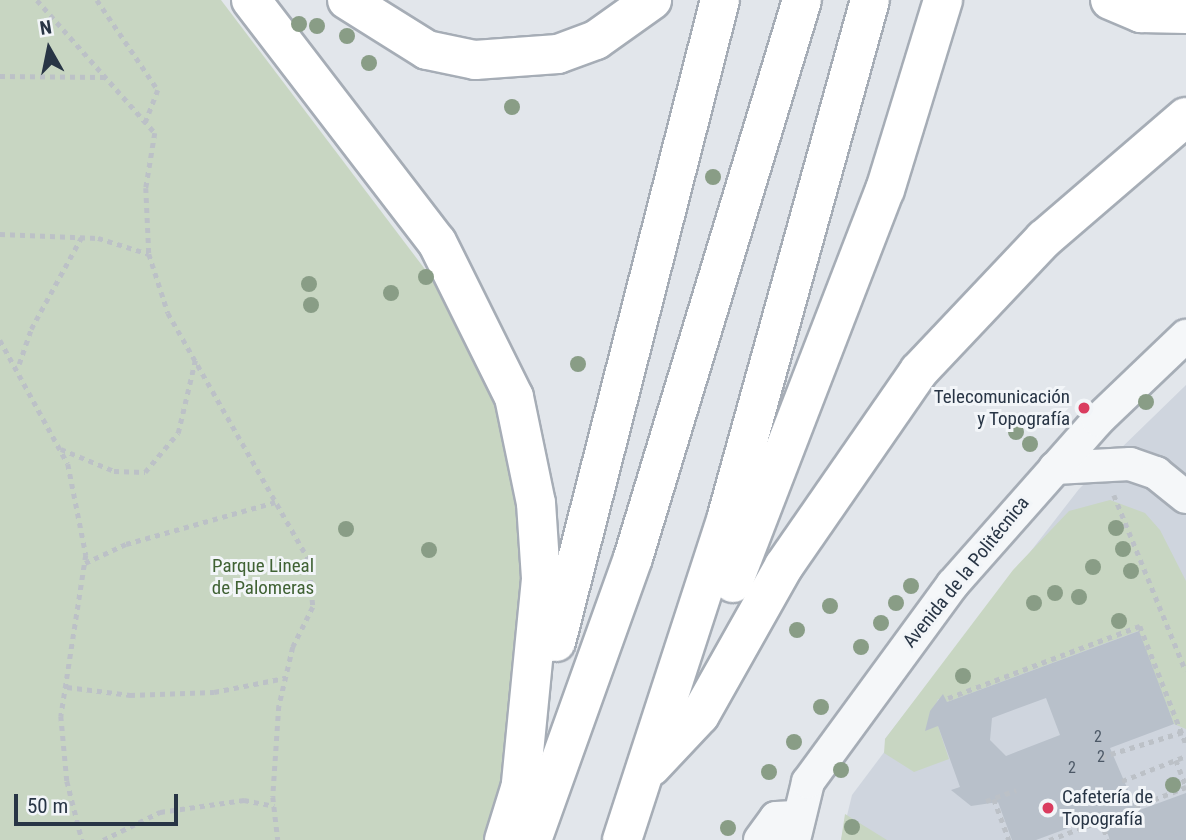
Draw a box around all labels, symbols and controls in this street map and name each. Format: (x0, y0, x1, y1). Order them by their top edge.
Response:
north arrow (14, 14, 84, 84)
text: N (38, 15, 53, 40)
place label: Telecomunicación y Topografía (934, 386, 1070, 430)
marker: Telecomunicación y Topografía (1076, 400, 1092, 416)
street label: Avenida de la Politécnica (898, 492, 1034, 652)
park label: Parque Lineal de Palomeras (212, 555, 314, 599)
house number: 2 (1094, 727, 1102, 747)
house number: 2 (1097, 747, 1105, 767)
house number: 2 (1068, 758, 1076, 778)
scale bar (18, 780, 182, 824)
place label: Cafetería de Topografía (1062, 786, 1153, 830)
text: 50 m (27, 794, 68, 818)
marker: Cafetería de Topografía (1040, 800, 1056, 816)

